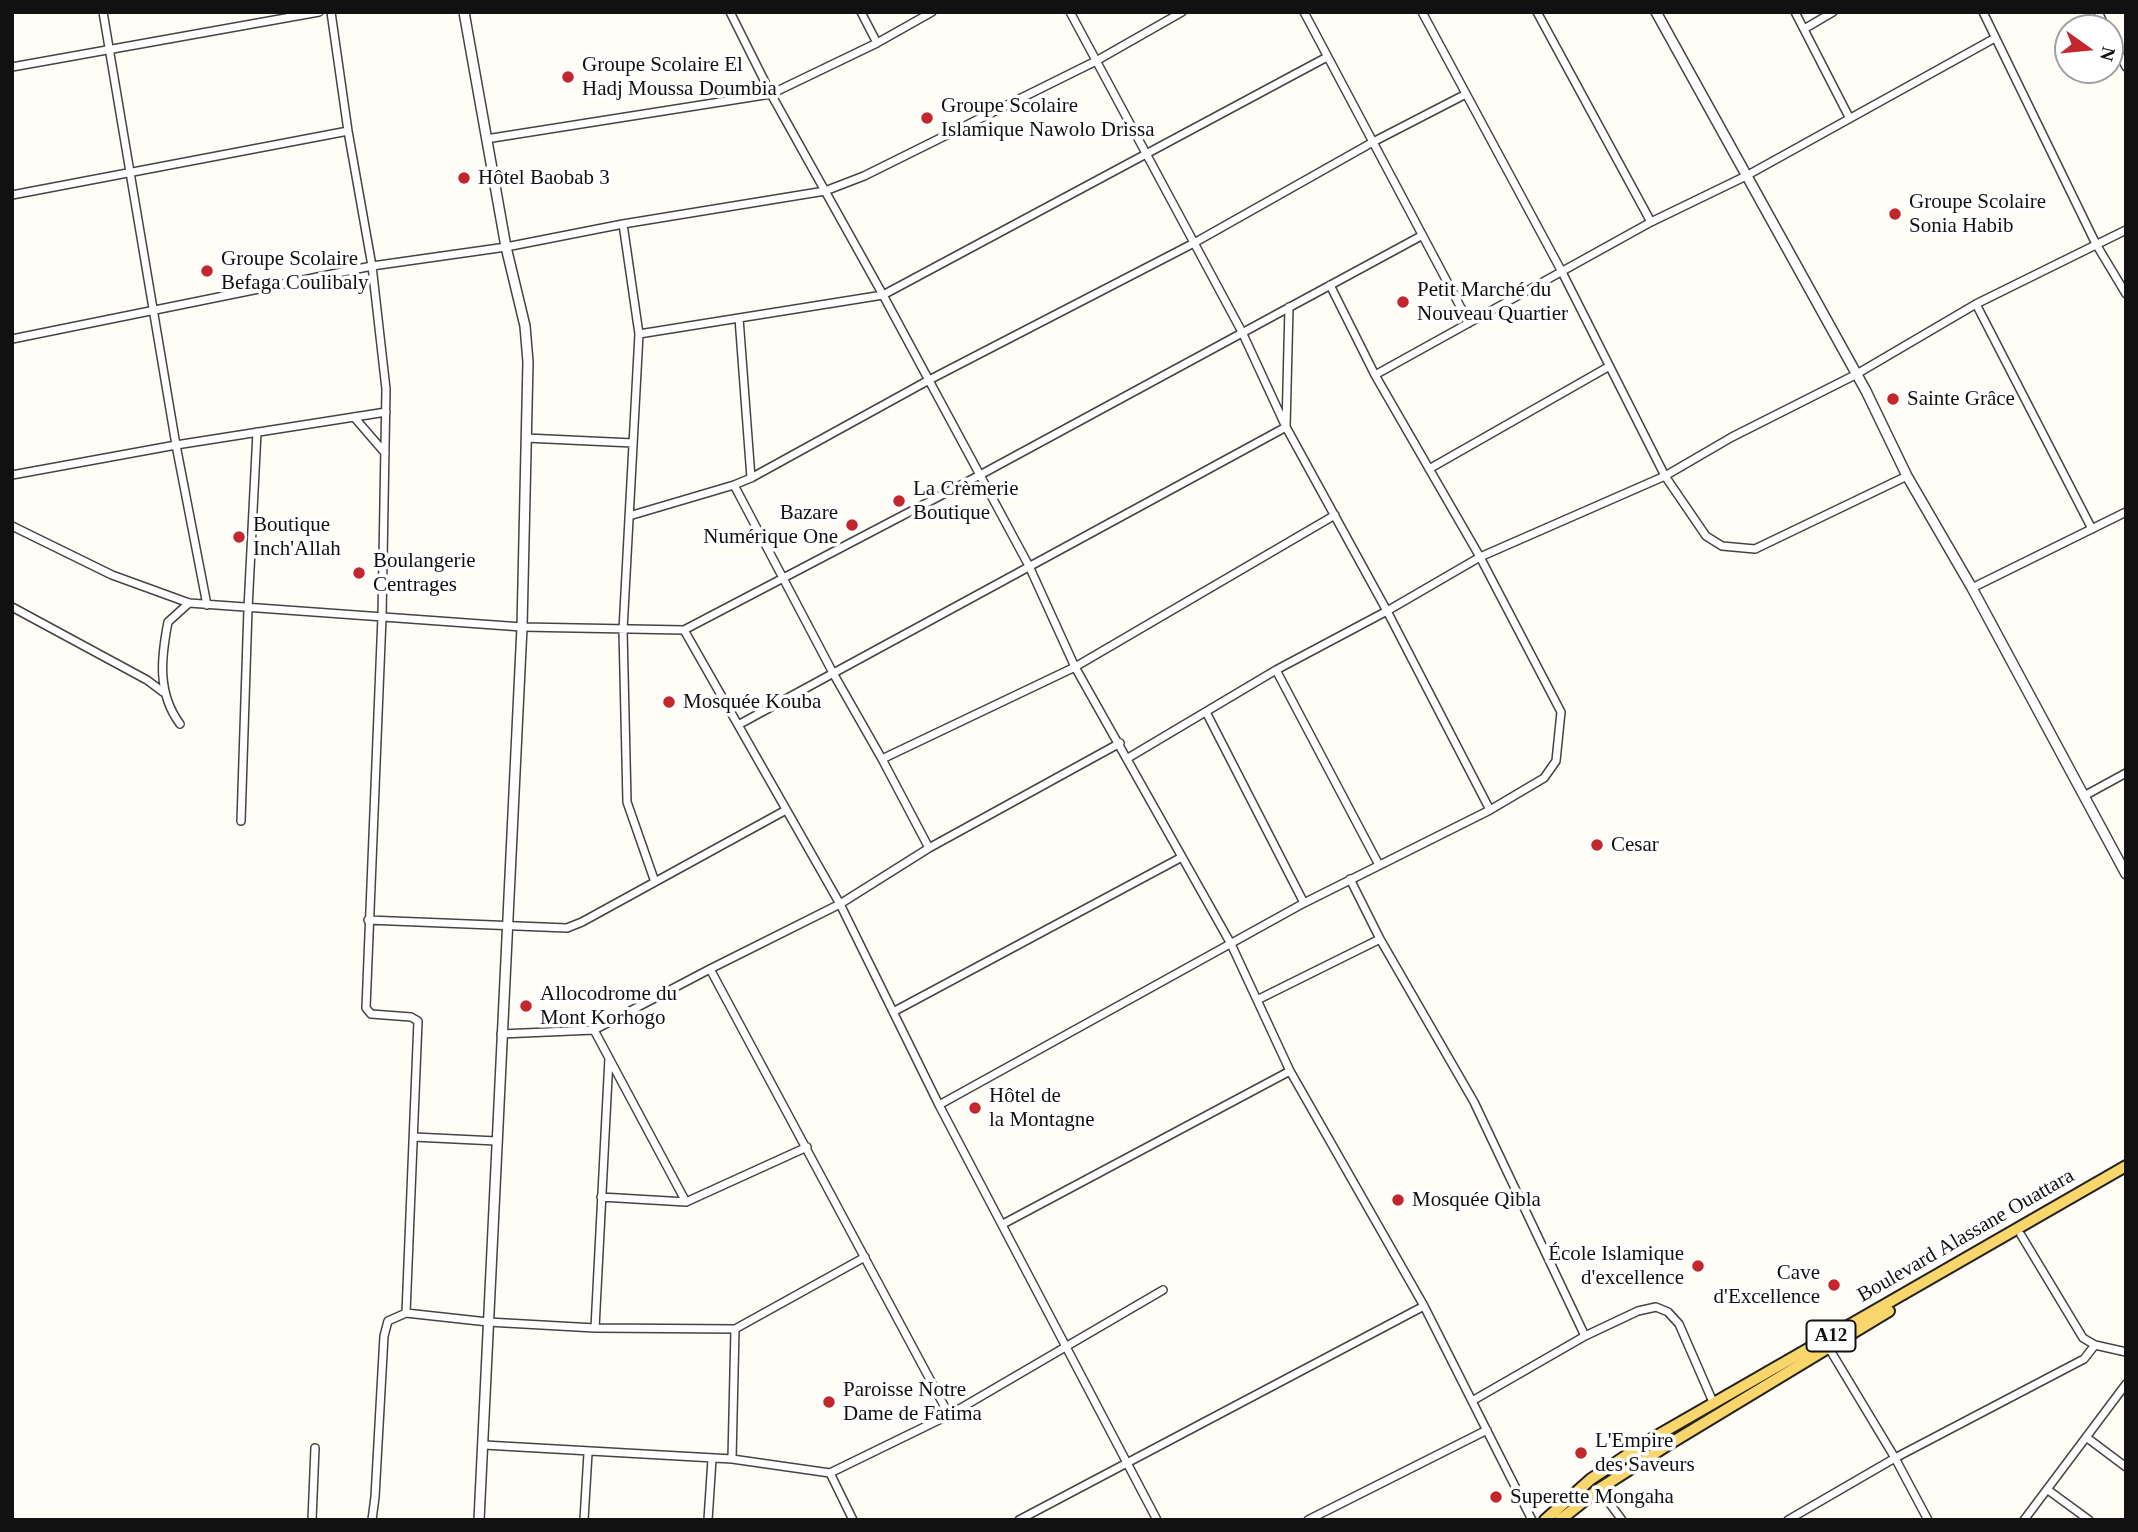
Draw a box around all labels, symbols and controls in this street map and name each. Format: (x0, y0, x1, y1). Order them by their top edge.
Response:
north arrow (2054, 14, 2124, 84)
text: N (2096, 45, 2120, 63)
place label: Groupe Scolaire El Hadj Moussa Doumbia (582, 52, 777, 102)
marker: Groupe Scolaire El Hadj Moussa Doumbia (560, 69, 576, 85)
place label: Groupe Scolaire Islamique Nawolo Drissa (941, 93, 1154, 143)
marker: Groupe Scolaire Islamique Nawolo Drissa (919, 110, 935, 126)
place label: Hôtel Baobab 3 (478, 165, 610, 191)
marker: Hôtel Baobab 3 (456, 170, 472, 186)
place label: Groupe Scolaire Sonia Habib (1909, 189, 2046, 239)
marker: Groupe Scolaire Sonia Habib (1887, 206, 1903, 222)
place label: Groupe Scolaire Befaga Coulibaly (221, 246, 369, 296)
marker: Groupe Scolaire Befaga Coulibaly (199, 263, 215, 279)
place label: Petit Marché du Nouveau Quartier (1417, 277, 1568, 327)
marker: Petit Marché du Nouveau Quartier (1395, 294, 1411, 310)
place label: Sainte Grâce (1907, 386, 2015, 412)
marker: Sainte Grâce (1885, 391, 1901, 407)
place label: La Crèmerie Boutique (913, 476, 1019, 526)
marker: La Crèmerie Boutique (891, 493, 907, 509)
place label: Bazare Numérique One (703, 500, 838, 550)
place label: Boutique Inch'Allah (253, 512, 341, 562)
marker: Bazare Numérique One (844, 517, 860, 533)
marker: Boutique Inch'Allah (231, 529, 247, 545)
place label: Boulangerie Centrages (373, 548, 476, 598)
marker: Boulangerie Centrages (351, 565, 367, 581)
place label: Mosquée Kouba (683, 689, 821, 715)
marker: Mosquée Kouba (661, 694, 677, 710)
place label: Cesar (1611, 832, 1659, 858)
marker: Cesar (1589, 837, 1605, 853)
place label: Allocodrome du Mont Korhogo (540, 981, 677, 1031)
marker: Allocodrome du Mont Korhogo (518, 998, 534, 1014)
place label: Hôtel de la Montagne (989, 1083, 1095, 1133)
marker: Hôtel de la Montagne (967, 1100, 983, 1116)
street label: Boulevard Alassane Ouattara (1853, 1164, 2079, 1308)
place label: Mosquée Qibla (1412, 1187, 1541, 1213)
marker: Mosquée Qibla (1390, 1192, 1406, 1208)
place label: École Islamique d'excellence (1548, 1241, 1684, 1291)
marker: École Islamique d'excellence (1690, 1258, 1706, 1274)
place label: Cave d'Excellence (1714, 1260, 1820, 1310)
marker: Cave d'Excellence (1826, 1277, 1842, 1293)
road number: A12 (1806, 1320, 1856, 1352)
place label: Paroisse Notre Dame de Fatima (843, 1377, 982, 1427)
marker: Paroisse Notre Dame de Fatima (821, 1394, 837, 1410)
place label: L'Empire des Saveurs (1595, 1428, 1695, 1478)
marker: L'Empire des Saveurs (1573, 1445, 1589, 1461)
place label: Superette Mongaha (1510, 1484, 1674, 1510)
marker: Superette Mongaha (1488, 1489, 1504, 1505)

